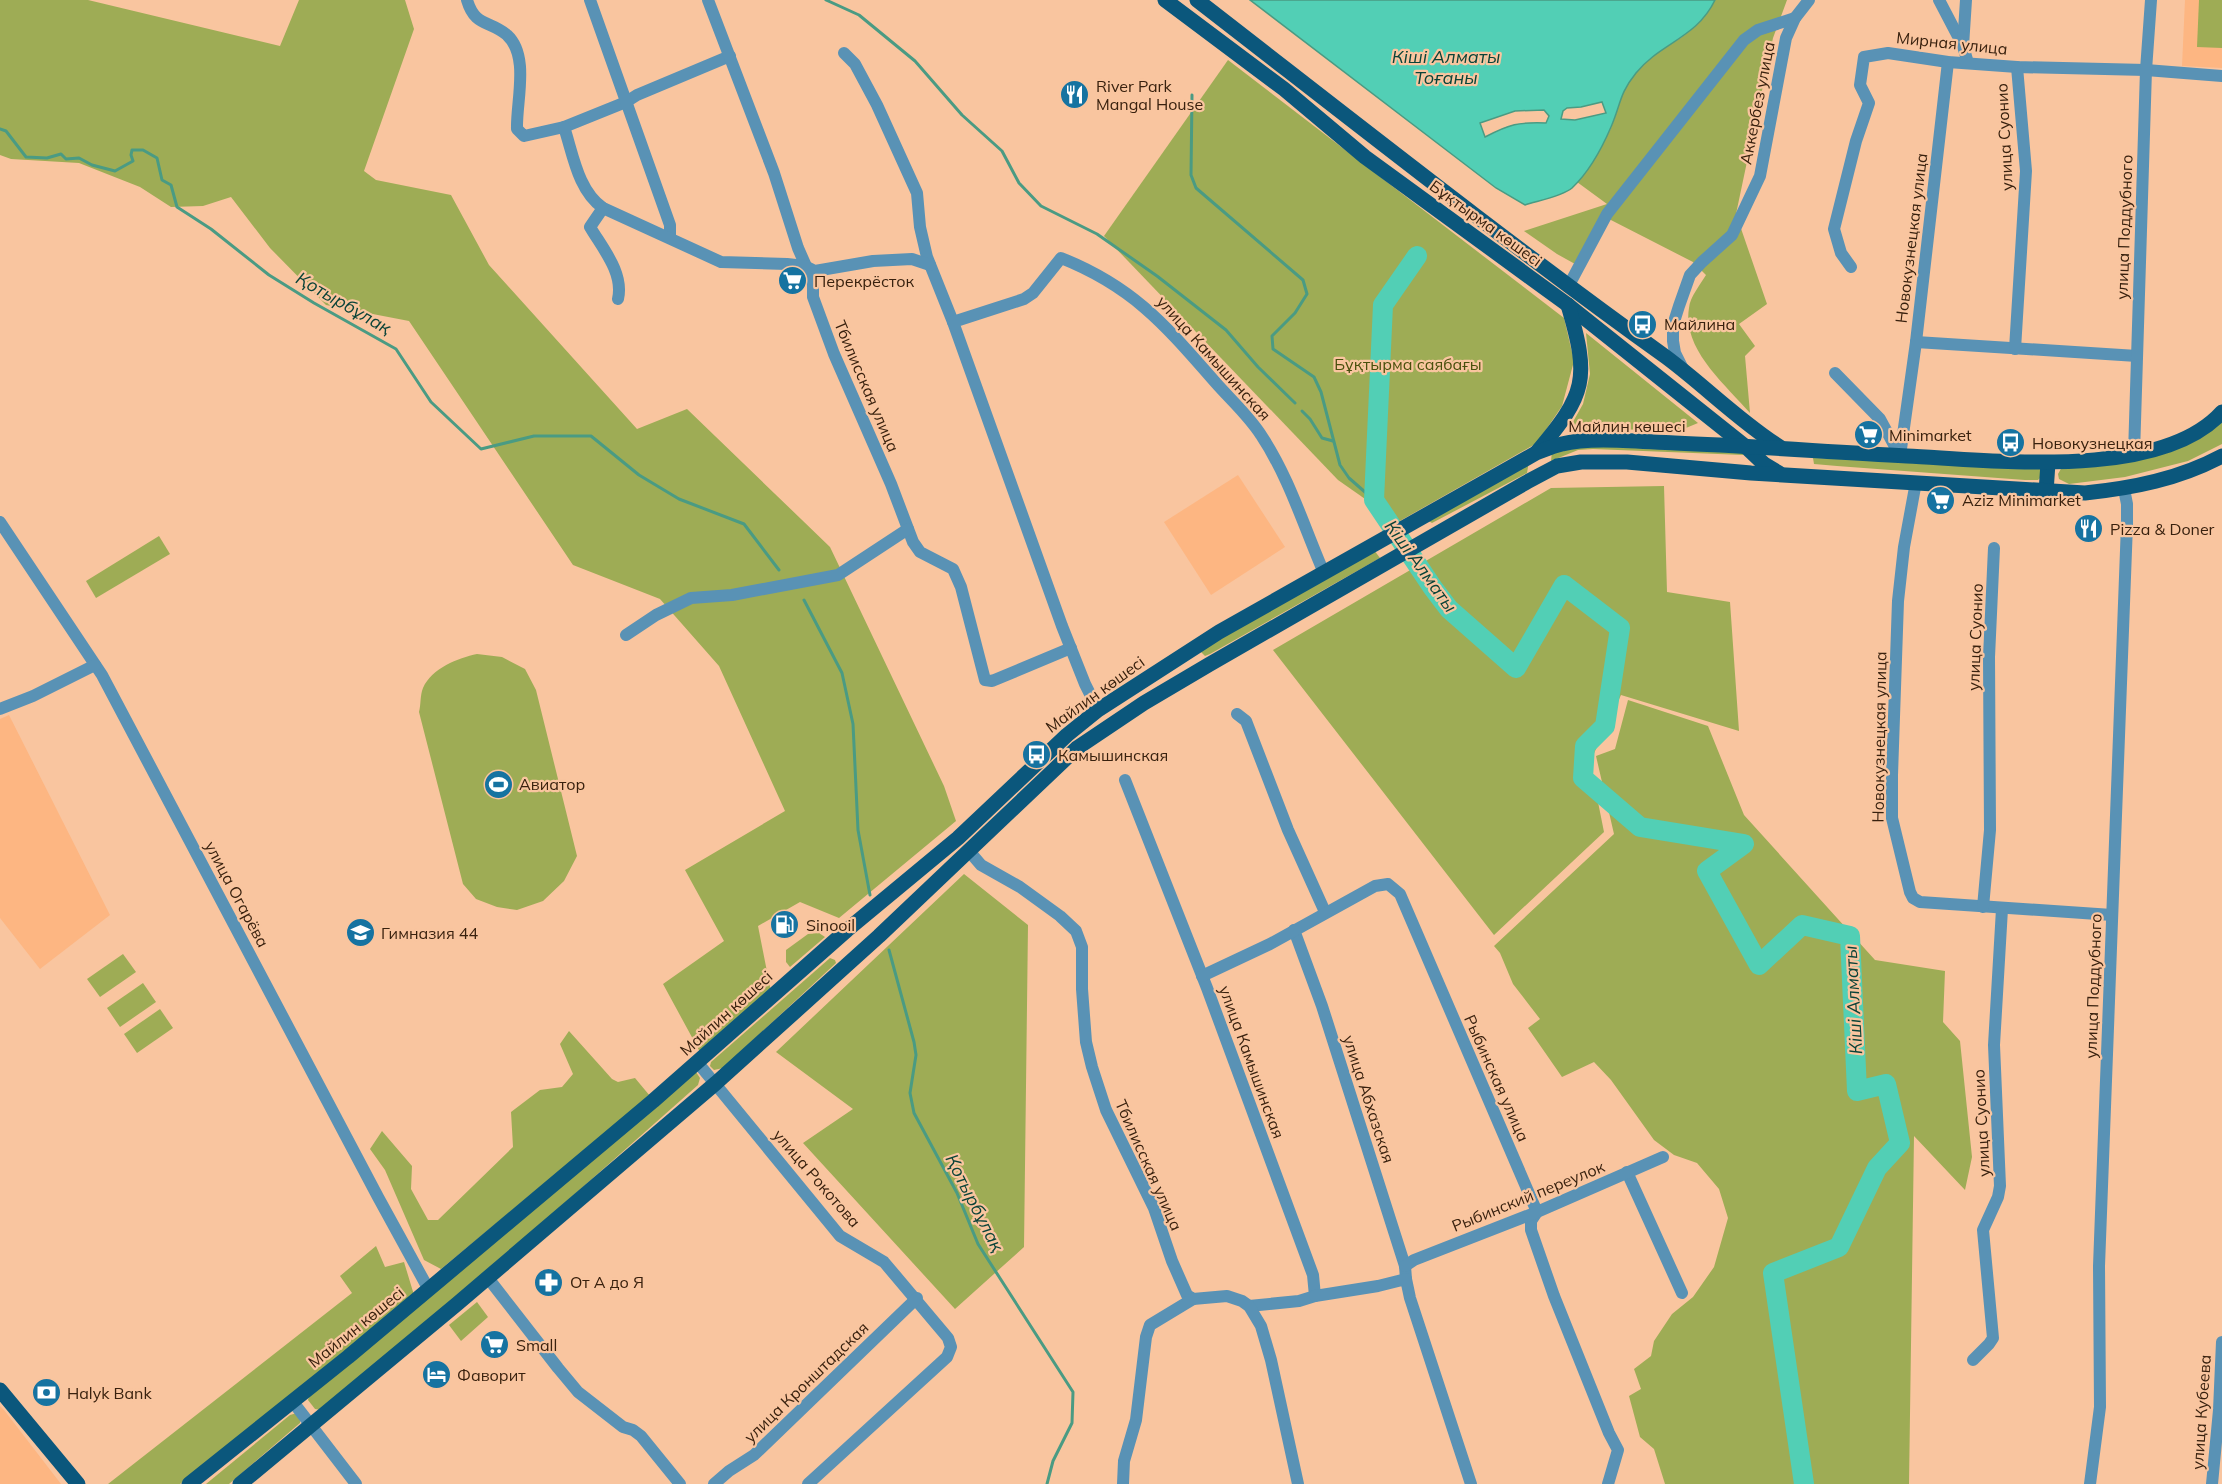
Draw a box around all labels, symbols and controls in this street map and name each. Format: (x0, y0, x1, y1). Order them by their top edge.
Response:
street label: Мирная улица (1895, 27, 2009, 59)
street label: Аккербез улица (1735, 40, 1779, 166)
water label: Кіші Алматы Тоғаны (1392, 45, 1500, 89)
place label: River Park Mangal House (1096, 76, 1203, 114)
restaurant icon: River Park Mangal House (1059, 79, 1091, 111)
street label: улица Суонио (1991, 83, 2017, 191)
street label: Новокузнецкая улица (1891, 152, 1931, 324)
street label: улица Поддубного (2111, 154, 2137, 300)
street label: Бұқтырма көшесі (1426, 175, 1546, 271)
supermarket icon: Перекрёсток (777, 265, 809, 297)
water label: Қотырбұлақ (292, 266, 396, 340)
place label: Перекрёсток (814, 271, 915, 291)
street label: улица Камышинская (1153, 291, 1275, 425)
bus stop icon: Майлина (1627, 308, 1659, 340)
place label: Майлина (1664, 314, 1735, 334)
street label: Тбилисская улица (830, 317, 904, 455)
park label: Бұқтырма саябағы (1334, 354, 1482, 374)
street label: Майлин көшесі (1568, 416, 1686, 436)
supermarket icon: Minimarket (1852, 419, 1884, 451)
place label: Minimarket (1889, 425, 1972, 445)
bus stop icon: Новокузнецкая (1995, 427, 2027, 459)
place label: Новокузнецкая (2032, 433, 2153, 453)
supermarket icon: Aziz Minimarket (1925, 484, 1957, 516)
place label: Aziz Minimarket (1962, 490, 2081, 510)
restaurant icon: Pizza & Doner (2073, 513, 2105, 545)
water label: Кіші Алматы (1380, 515, 1462, 617)
place label: Pizza & Doner (2110, 519, 2215, 539)
street label: улица Суонио (1963, 583, 1987, 691)
street label: Майлин көшесі (1042, 651, 1148, 737)
street label: Новокузнецкая улица (1868, 651, 1890, 823)
bus stop icon: Камышинская (1021, 739, 1053, 771)
place label: Камышинская (1058, 745, 1168, 765)
sports icon: Авиатор (482, 768, 514, 800)
place label: Авиатор (519, 774, 585, 794)
street label: улица Огарёва (201, 837, 273, 951)
fuel station icon: Sinooil (769, 909, 801, 941)
street label: улица Поддубного (2080, 913, 2106, 1059)
place label: Sinooil (806, 915, 855, 935)
school or university icon: Гимназия 44 (344, 917, 376, 949)
place label: Гимназия 44 (381, 923, 478, 943)
water label: Кіші Алматы (1839, 945, 1867, 1055)
street label: Майлин көшесі (676, 966, 776, 1060)
street label: улица Камышинская (1215, 983, 1289, 1141)
street label: Рыбинская улица (1460, 1012, 1534, 1144)
street label: улица Абхазская (1339, 1033, 1399, 1165)
street label: улица Суонио (1968, 1069, 1994, 1177)
street label: Тбилисская улица (1111, 1097, 1187, 1233)
street label: улица Рокотова (769, 1125, 865, 1231)
water label: Қотырбұлақ (941, 1150, 1009, 1256)
street label: Рыбинский переулок (1449, 1156, 1608, 1236)
pharmacy icon: От А до Я (533, 1266, 565, 1298)
place label: От А до Я (570, 1272, 644, 1292)
street label: Майлин көшесі (304, 1282, 408, 1372)
street label: улица Кронштадская (740, 1317, 872, 1447)
supermarket icon: Small (479, 1329, 511, 1361)
place label: Small (516, 1335, 557, 1355)
street label: улица Кубеева (2187, 1354, 2215, 1470)
hotel icon: Фаворит (420, 1359, 452, 1391)
place label: Фаворит (457, 1365, 526, 1385)
bank icon: Halyk Bank (30, 1377, 62, 1409)
place label: Halyk Bank (67, 1383, 152, 1403)

